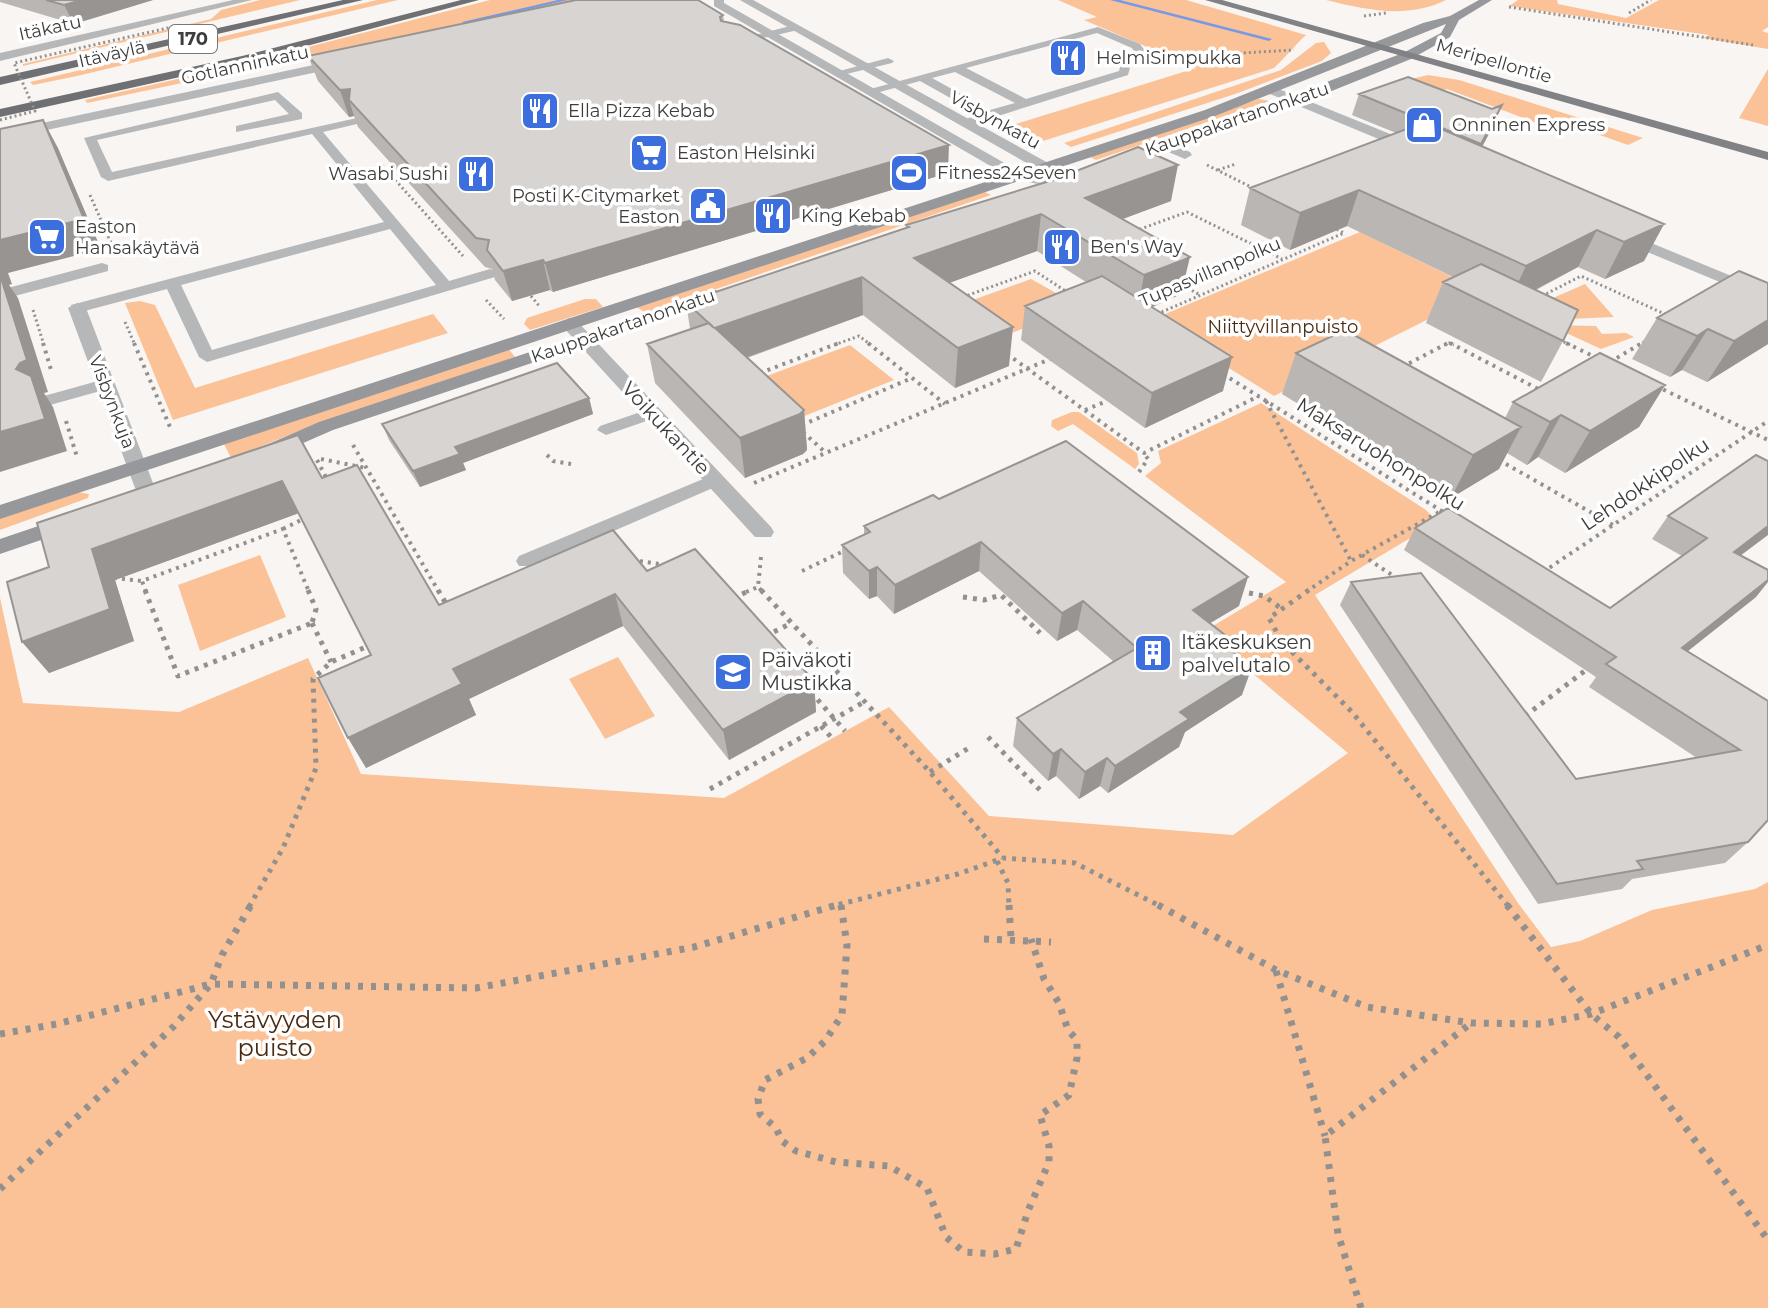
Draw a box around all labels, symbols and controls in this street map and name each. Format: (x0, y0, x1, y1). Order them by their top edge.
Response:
street label: Itäkatu (17, 11, 83, 45)
road number: 170 (169, 25, 217, 53)
street label: Meripellontie (1434, 34, 1554, 88)
street label: Itäväylä (77, 36, 147, 72)
restaurant icon: HelmiSimpukka (1047, 37, 1089, 79)
street label: Gotlanninkatu (179, 41, 311, 89)
place label: HelmiSimpukka (1096, 47, 1242, 69)
street label: Kauppakartanonkatu (1142, 77, 1332, 161)
street label: Visbynkatu (946, 86, 1044, 154)
restaurant icon: Ella Pizza Kebab (519, 90, 561, 132)
place label: Ella Pizza Kebab (568, 100, 715, 122)
shop icon: Onninen Express (1403, 104, 1445, 146)
place label: Onninen Express (1452, 114, 1605, 136)
supermarket icon: Easton Helsinki (628, 132, 670, 174)
place label: Easton Helsinki (677, 142, 815, 164)
sports icon: Fitness24Seven (888, 152, 930, 194)
restaurant icon: Wasabi Sushi (455, 153, 497, 195)
place label: Fitness24Seven (937, 162, 1077, 184)
place label: Wasabi Sushi (328, 163, 448, 185)
place label: Posti K-Citymarket Easton (512, 185, 680, 228)
public building icon: Posti K-Citymarket Easton (687, 185, 729, 227)
restaurant icon: King Kebab (752, 195, 794, 237)
place label: King Kebab (801, 205, 906, 227)
supermarket icon: Easton Hansakäytävä (26, 216, 68, 258)
place label: Easton Hansakäytävä (75, 216, 200, 259)
restaurant icon: Ben's Way (1041, 226, 1083, 268)
street label: Tupasvillanpolku (1136, 232, 1284, 312)
place label: Ben's Way (1090, 236, 1183, 258)
street label: Kauppakartanonkatu (528, 284, 718, 368)
park label: Niittyvillanpuisto (1208, 316, 1358, 338)
street label: Visbynkuja (84, 352, 140, 452)
street label: Voikukantie (617, 376, 715, 480)
street label: Maksaruohonpolku (1292, 392, 1470, 516)
street label: Lehdokkipolku (1576, 432, 1714, 536)
place label: Itäkeskuksen palvelutalo (1181, 630, 1312, 677)
building icon: Itäkeskuksen palvelutalo (1132, 632, 1174, 674)
place label: Päiväkoti Mustikka (761, 648, 852, 695)
school or university icon: Päiväkoti Mustikka (712, 651, 754, 693)
park label: Ystävyyden puisto (208, 1005, 342, 1062)

